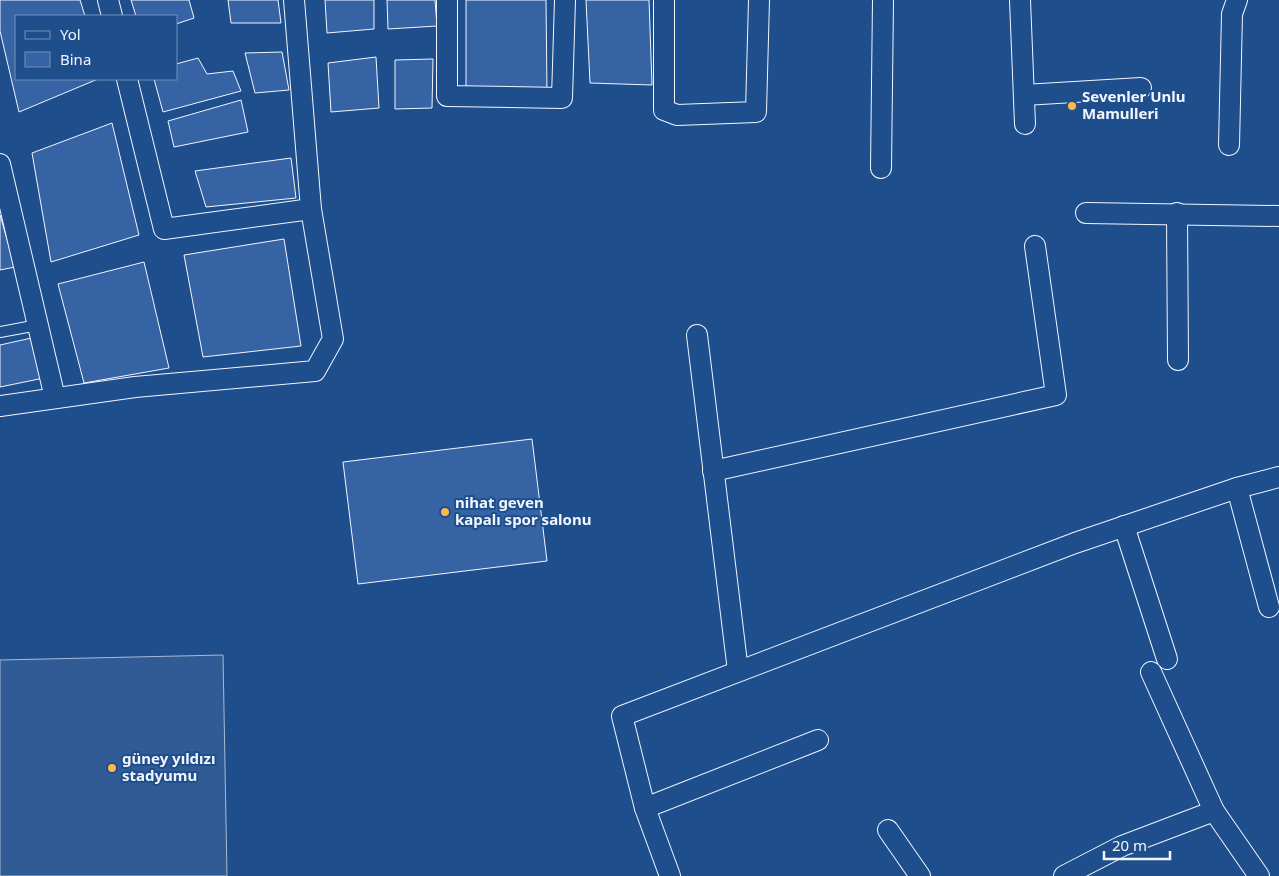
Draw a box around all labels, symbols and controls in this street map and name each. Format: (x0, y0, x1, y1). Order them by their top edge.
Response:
legend (15, 15, 178, 80)
text: Yol (60, 24, 81, 44)
text: Bina (60, 49, 91, 69)
place label: Sevenler Unlu Mamulleri (1082, 86, 1186, 123)
marker: Sevenler Unlu Mamulleri (1066, 100, 1078, 112)
place label: nihat geven kapalı spor salonu (455, 492, 591, 529)
marker: nihat geven kapalı spor salonu (439, 506, 451, 518)
place label: güney yıldızı stadyumu (122, 748, 215, 785)
marker: güney yıldızı stadyumu (106, 762, 118, 774)
scale bar (1104, 828, 1170, 860)
text: 20 m (1112, 835, 1147, 855)

